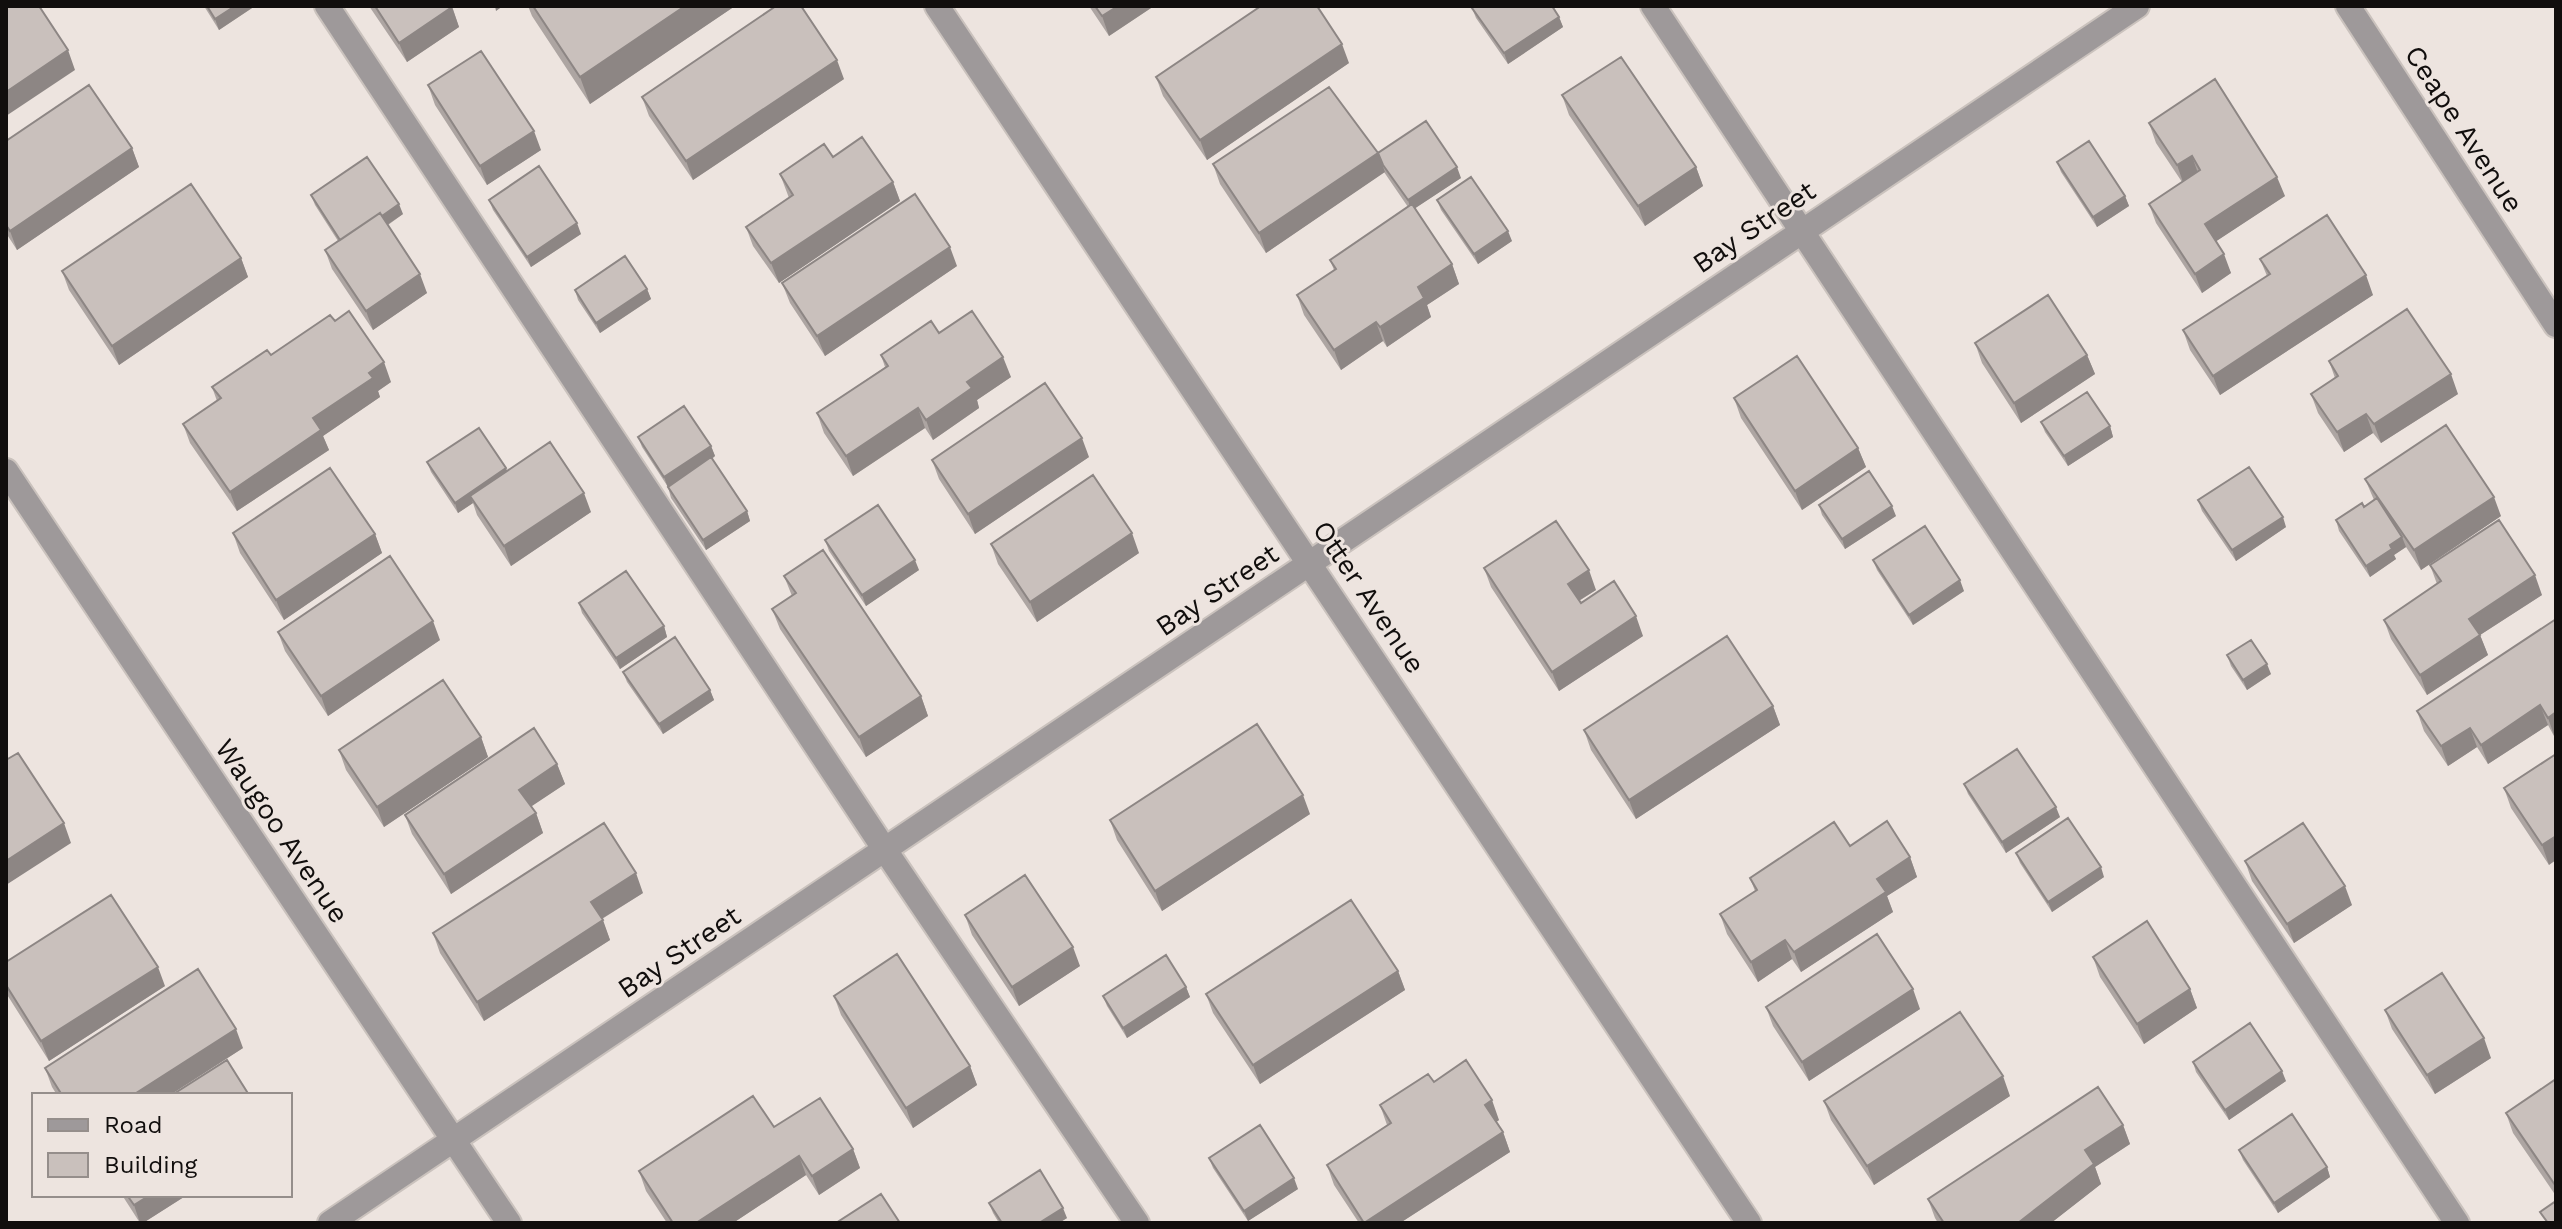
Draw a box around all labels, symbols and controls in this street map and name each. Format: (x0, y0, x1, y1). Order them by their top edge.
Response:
street label: Ceape Avenue (2398, 39, 2530, 219)
street label: Bay Street (1686, 174, 1822, 280)
street label: Otter Avenue (1306, 514, 1432, 680)
street label: Bay Street (1149, 537, 1285, 643)
street label: Waugoo Avenue (208, 733, 356, 929)
street label: Bay Street (611, 899, 747, 1005)
legend (32, 1093, 292, 1197)
text: Road (104, 1111, 163, 1139)
text: Building (104, 1151, 197, 1179)

